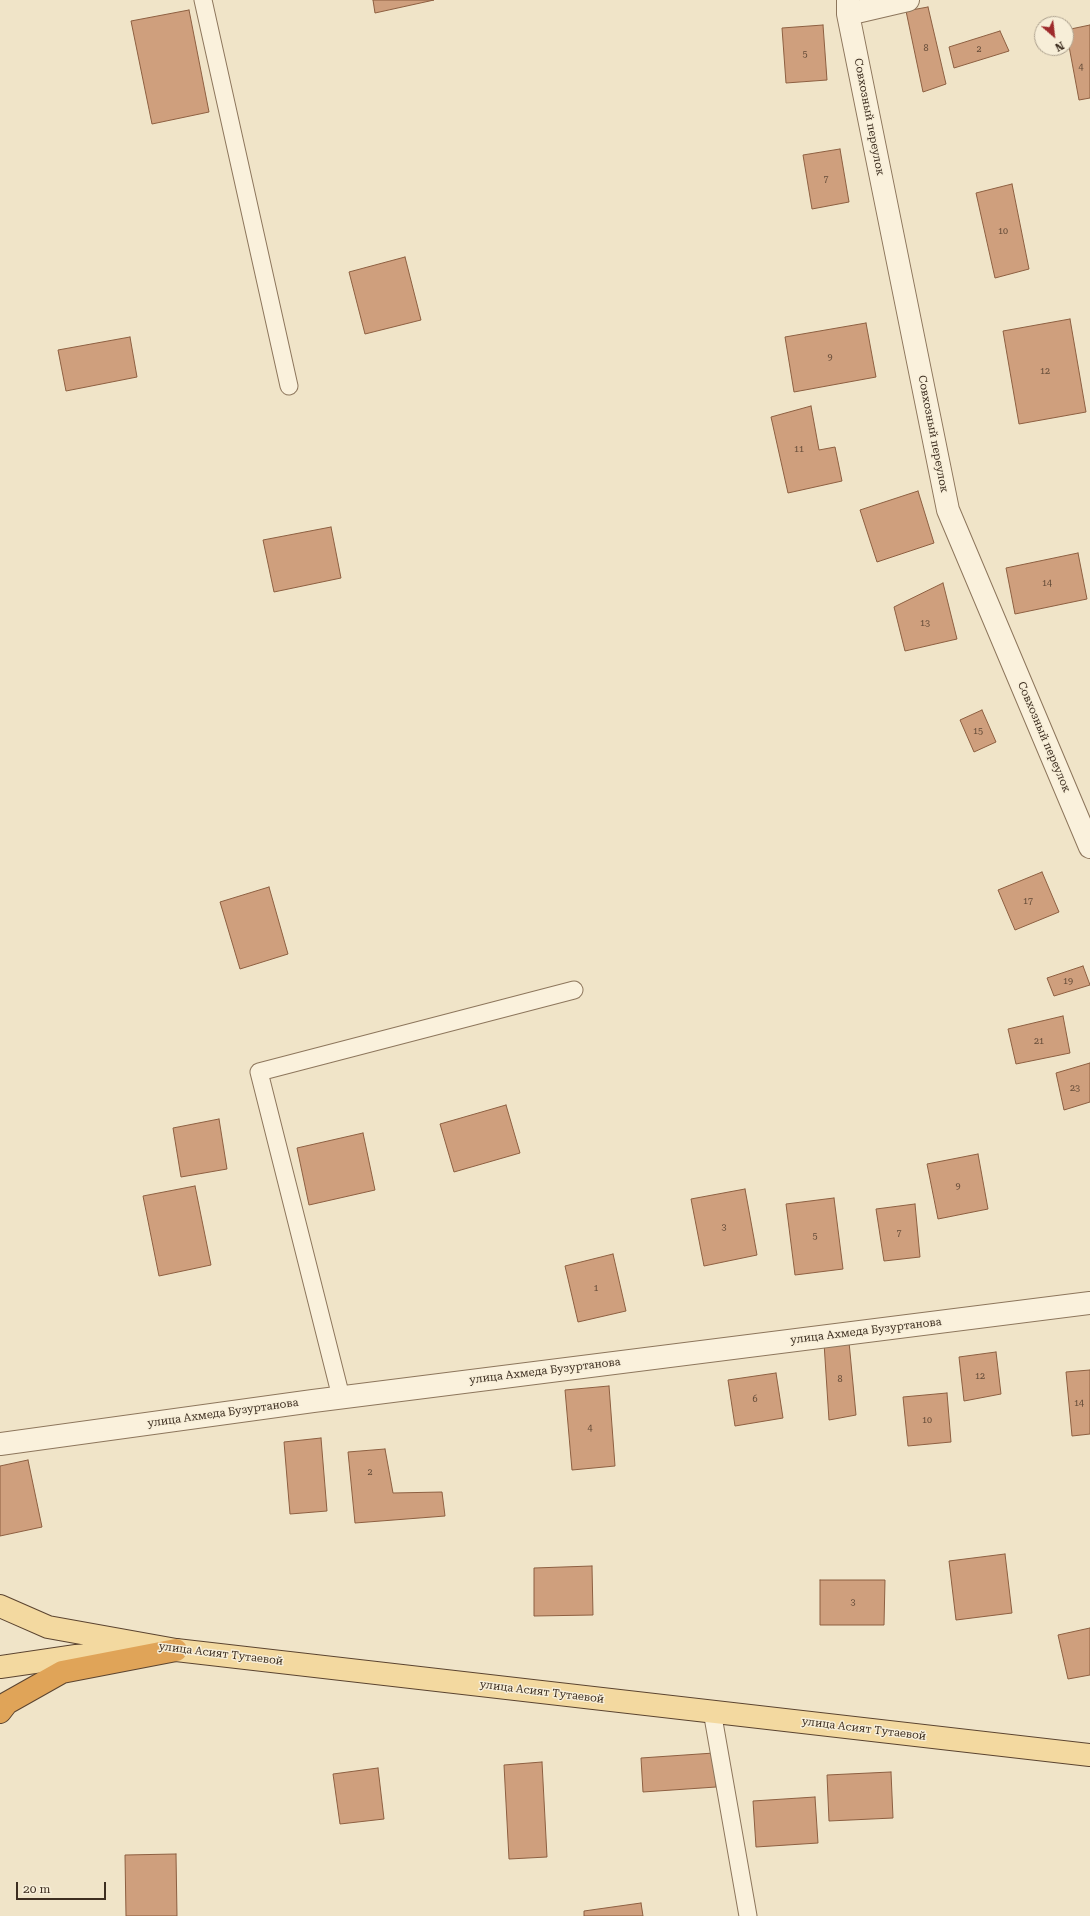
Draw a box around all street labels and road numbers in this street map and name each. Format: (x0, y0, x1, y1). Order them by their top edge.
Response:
street label: Совхозный переулок (851, 57, 887, 177)
street label: Совхозный переулок (915, 374, 951, 494)
street label: Совхозный переулок (1015, 680, 1073, 794)
street label: улица Ахмеда Бузуртанова (790, 1315, 942, 1347)
street label: улица Ахмеда Бузуртанова (469, 1355, 621, 1387)
street label: улица Ахмеда Бузуртанова (147, 1396, 299, 1430)
street label: улица Асият Тутаевой (158, 1640, 284, 1668)
street label: улица Асият Тутаевой (479, 1678, 605, 1706)
street label: улица Асият Тутаевой (801, 1715, 927, 1743)

